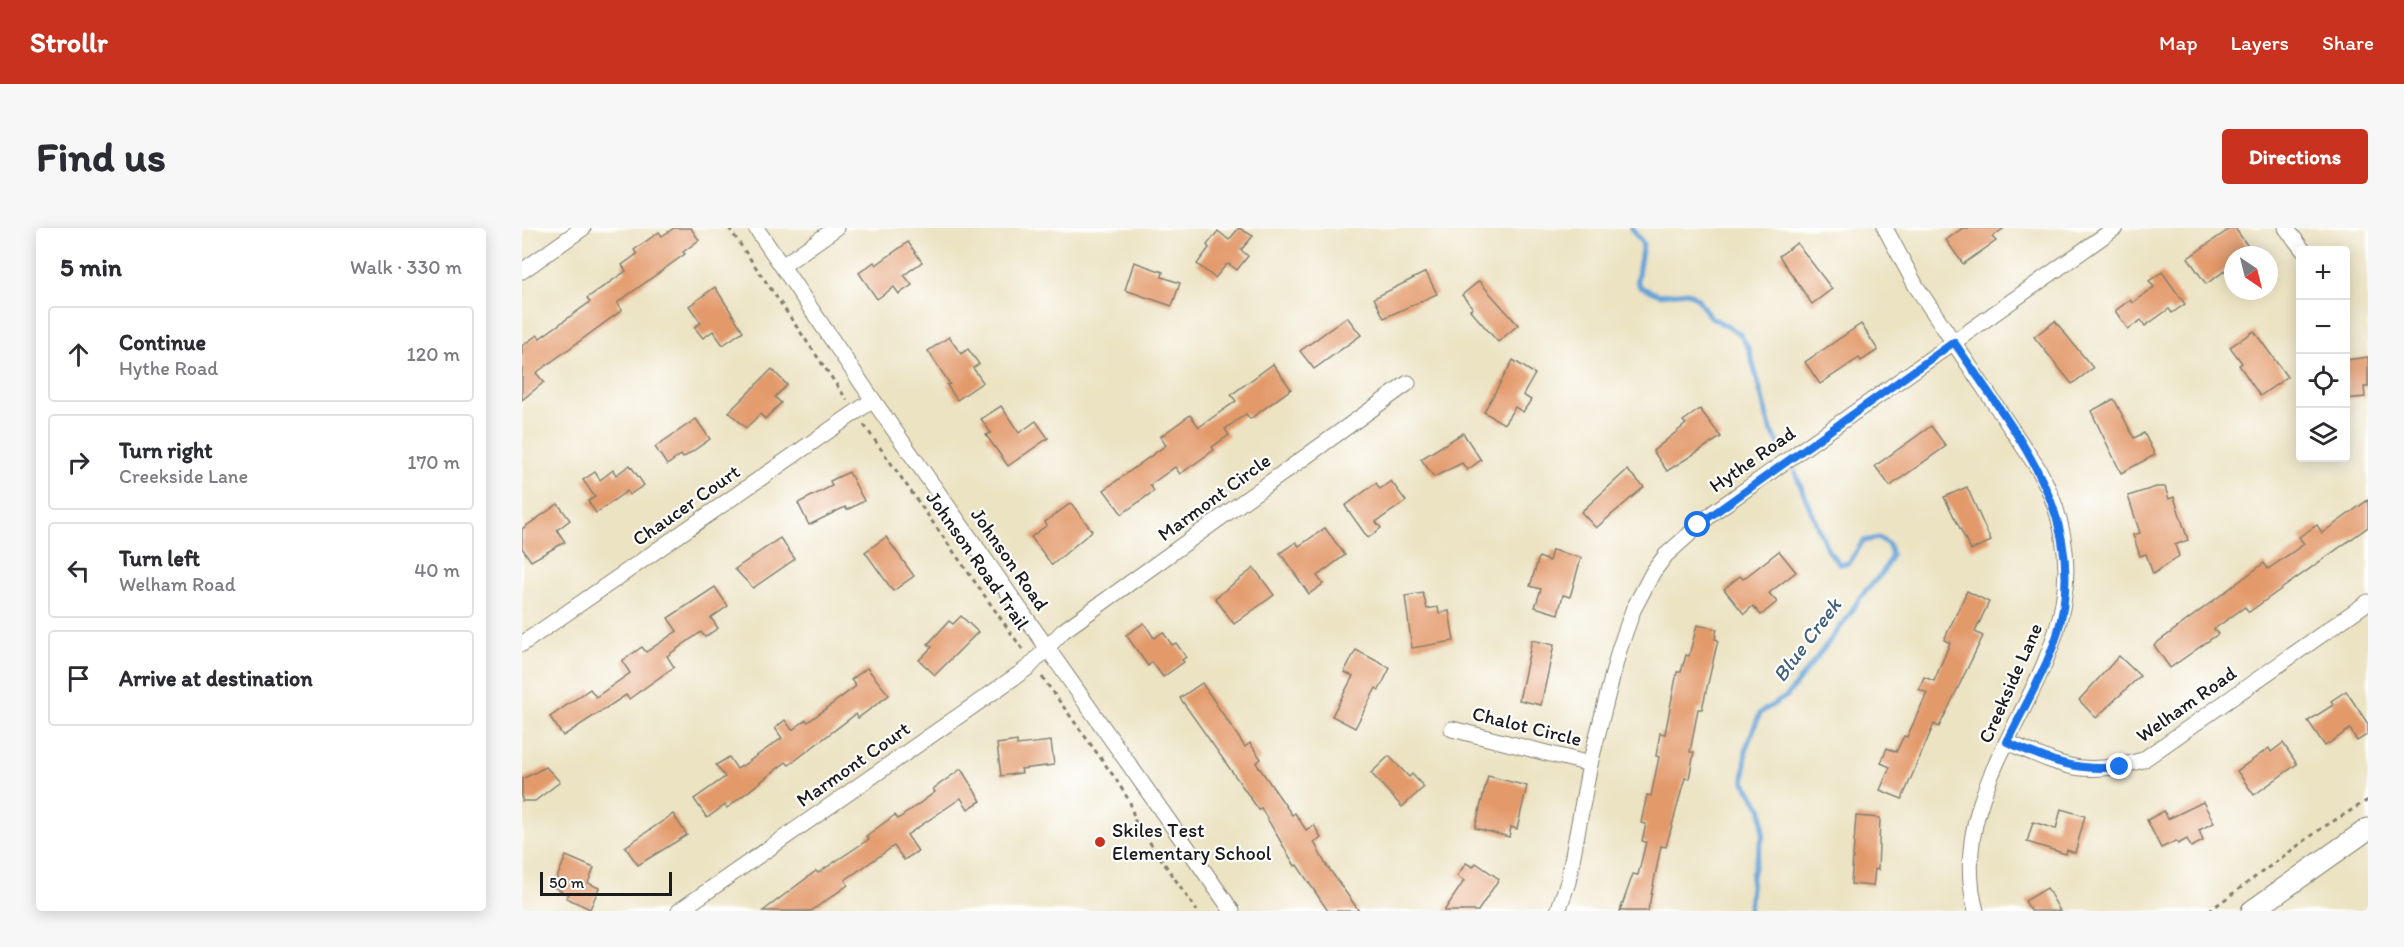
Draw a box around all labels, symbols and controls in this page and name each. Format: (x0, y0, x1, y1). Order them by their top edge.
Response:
text: Strollr (30, 25, 108, 59)
text: Map (2159, 30, 2198, 55)
text: Layers (2231, 30, 2289, 55)
text: Share (2322, 30, 2374, 55)
button: Directions (2222, 129, 2368, 184)
text: Find us (36, 131, 166, 182)
north arrow (2224, 246, 2278, 300)
map controls (2296, 246, 2350, 462)
button: + (2296, 246, 2350, 300)
text: 5 min (60, 251, 122, 283)
text: Walk · 330 m (350, 255, 462, 279)
button: − (2296, 300, 2350, 354)
text: Continue (119, 329, 206, 356)
icon: ahead (62, 338, 95, 371)
text: 120 m (407, 342, 460, 366)
button: locate (2296, 354, 2350, 408)
text: Hythe Road (119, 356, 218, 380)
button: layers (2296, 408, 2350, 462)
street label: Hythe Road (1704, 421, 1800, 497)
text: Turn right (119, 437, 213, 464)
icon: right (62, 446, 95, 479)
street label: Marmont Circle (1153, 448, 1275, 546)
text: 170 m (407, 450, 460, 474)
street label: Chaucer Court (628, 459, 745, 551)
text: Creekside Lane (119, 464, 248, 488)
street label: Johnson Road Trail (921, 486, 1035, 634)
street label: Johnson Road (966, 503, 1054, 615)
route start (1684, 511, 1710, 537)
text: Turn left (119, 545, 200, 572)
icon: left (62, 554, 95, 587)
text: 40 m (414, 558, 460, 582)
text: Welham Road (119, 572, 236, 596)
water label: Blue Creek (1767, 592, 1847, 686)
street label: Creekside Lane (1973, 619, 2047, 747)
street label: Welham Road (2131, 661, 2241, 747)
icon: arrive (62, 662, 95, 695)
text: Arrive at destination (119, 665, 313, 692)
street label: Chalot Circle (1470, 701, 1584, 751)
street label: Marmont Court (792, 716, 914, 812)
route end (2106, 753, 2132, 779)
place label: Skiles Test Elementary School (1112, 818, 1272, 865)
marker: Skiles Test Elementary School (1093, 835, 1107, 849)
scale bar (540, 869, 672, 896)
text: 50 m (549, 873, 584, 892)

